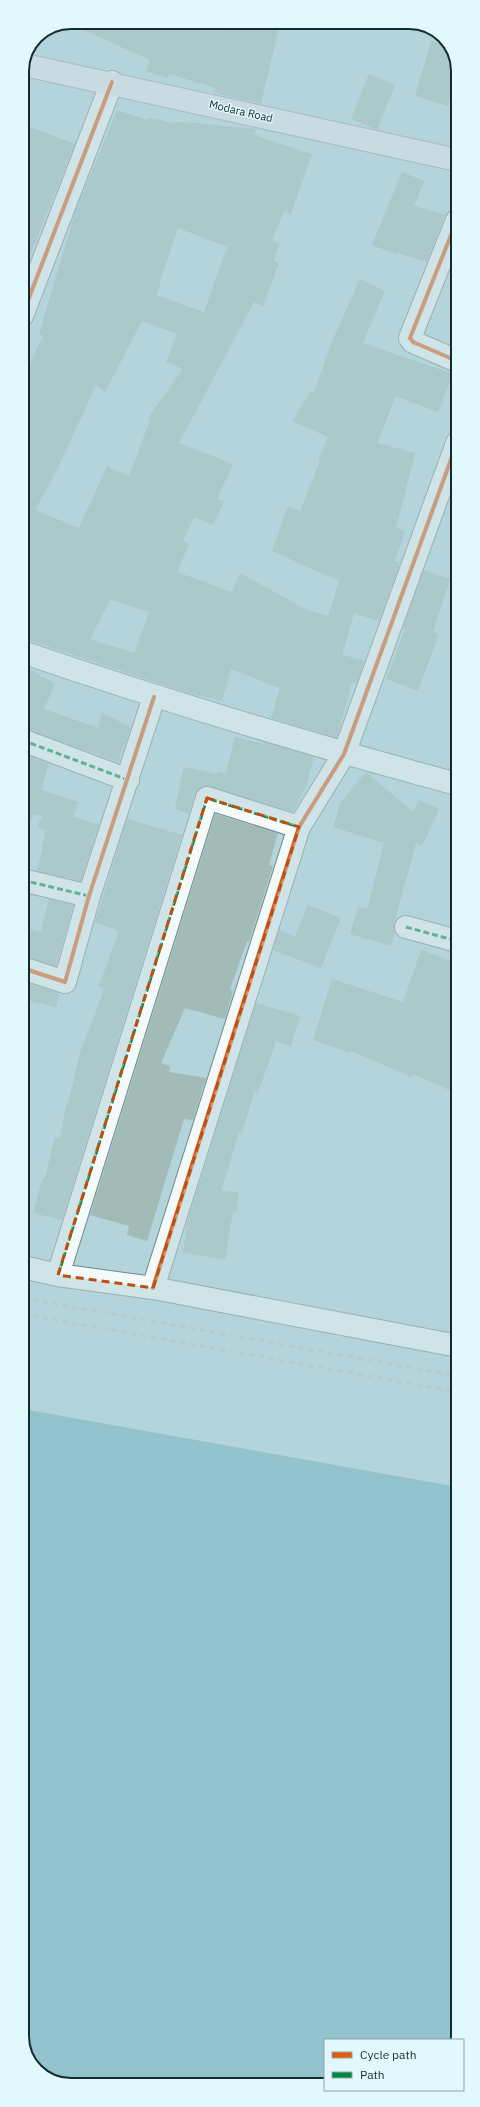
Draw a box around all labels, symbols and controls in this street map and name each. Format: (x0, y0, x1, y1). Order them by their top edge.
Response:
street label: Modara Road (208, 97, 274, 125)
legend (324, 2039, 464, 2091)
text: Cycle path (360, 2047, 417, 2062)
text: Path (360, 2067, 385, 2082)

